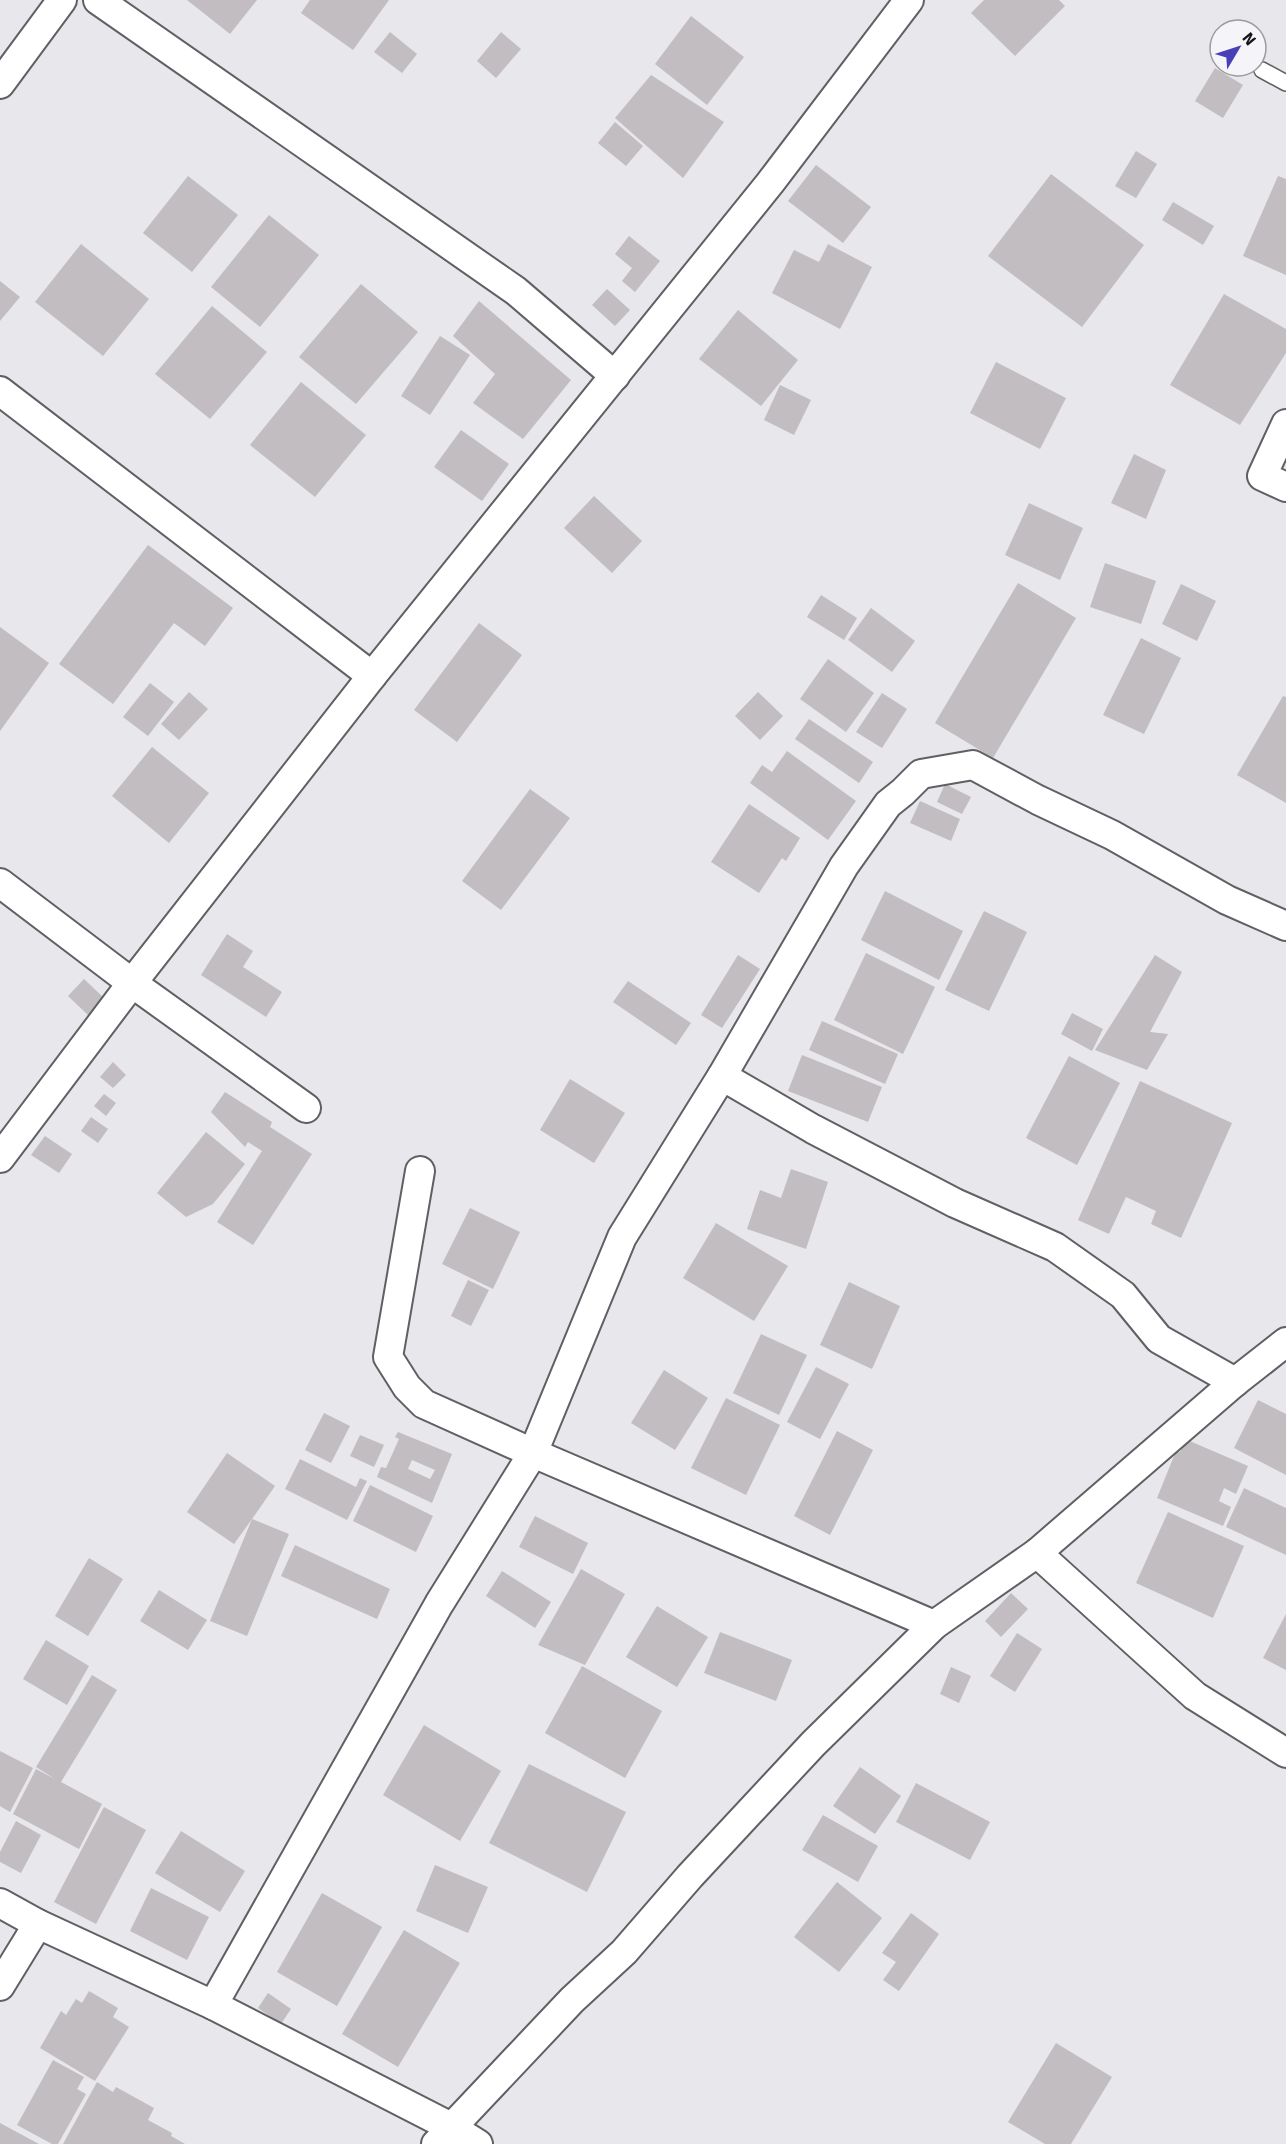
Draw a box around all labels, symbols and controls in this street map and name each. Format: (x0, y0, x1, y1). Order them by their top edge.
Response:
north arrow (1208, 18, 1268, 78)
text: N (1238, 29, 1260, 50)

